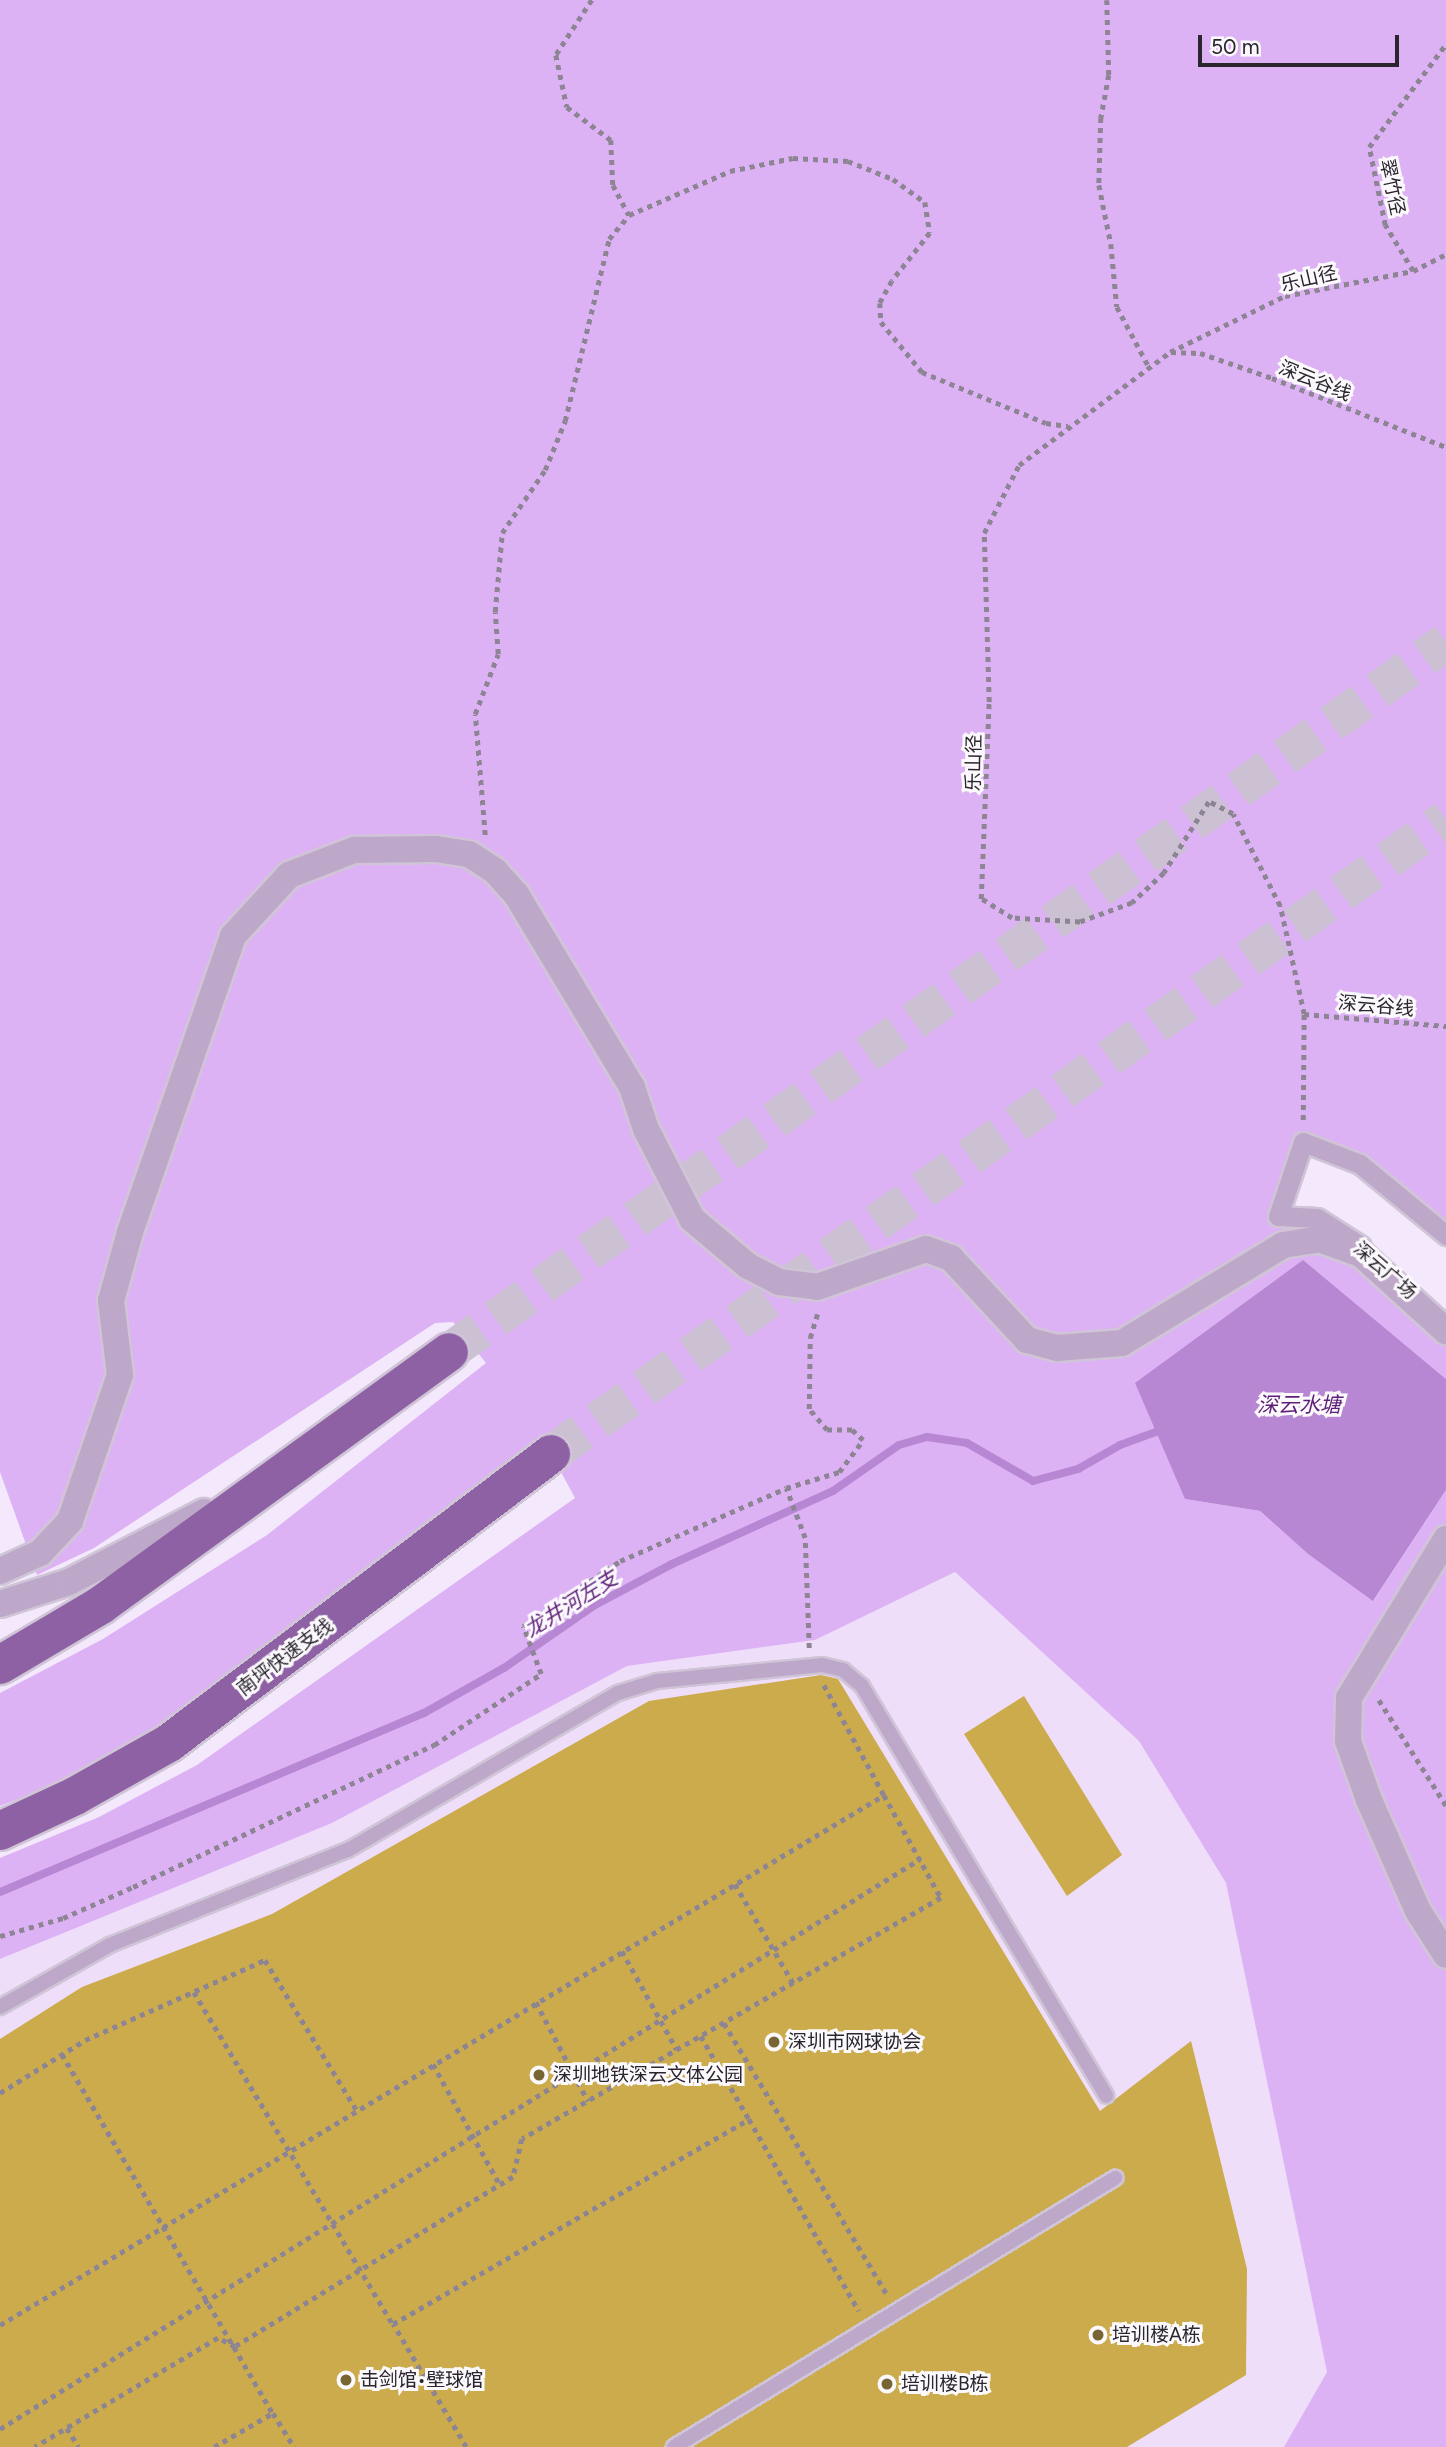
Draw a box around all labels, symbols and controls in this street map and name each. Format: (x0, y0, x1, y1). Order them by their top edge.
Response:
scale bar (1201, 21, 1402, 65)
text: 50 m (1211, 34, 1260, 59)
street label: 翠竹径 (1375, 157, 1409, 217)
street label: 乐山径 (1279, 261, 1339, 297)
street label: 深云谷线 (1275, 356, 1355, 406)
street label: 乐山径 (962, 734, 986, 792)
street label: 深云谷线 (1337, 991, 1415, 1021)
street label: 深云广场 (1349, 1237, 1421, 1305)
water label: 深云水塘 (1257, 1392, 1341, 1418)
water label: 龙井河左支 (520, 1565, 622, 1643)
street label: 南坪快速支线 (233, 1614, 337, 1700)
place label: 深圳市网球协会 (788, 2031, 921, 2053)
marker: 深圳市网球协会 (766, 2034, 782, 2050)
place label: 深圳地铁深云文体公园 (553, 2064, 743, 2086)
marker: 深圳地铁深云文体公园 (531, 2067, 547, 2083)
place label: 培训楼A栋 (1112, 2324, 1201, 2346)
marker: 培训楼A栋 (1090, 2327, 1106, 2343)
place label: 击剑馆•壁球馆 (360, 2369, 483, 2391)
marker: 击剑馆•壁球馆 (338, 2372, 354, 2388)
place label: 培训楼B栋 (901, 2373, 989, 2395)
marker: 培训楼B栋 (879, 2376, 895, 2392)

